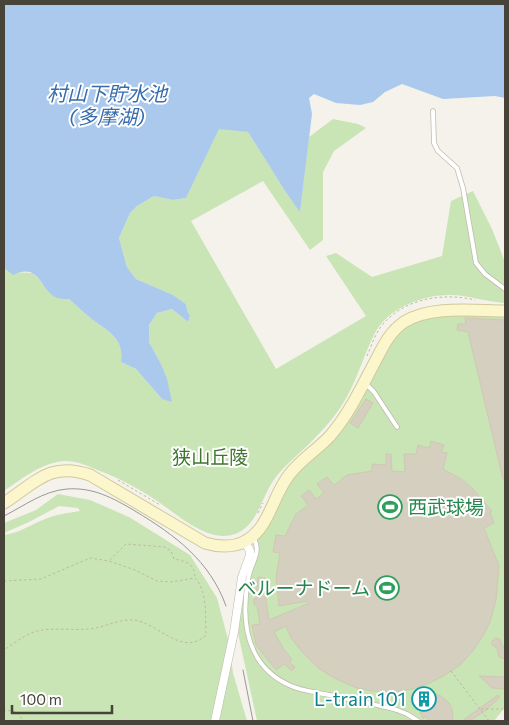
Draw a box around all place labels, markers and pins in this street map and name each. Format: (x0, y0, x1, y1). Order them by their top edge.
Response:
sports icon: 西武球場 (377, 494, 403, 520)
place label: 西武球場 (408, 495, 484, 518)
sports icon: ベルーナドーム (374, 575, 400, 601)
place label: ベルーナドーム (238, 576, 370, 599)
building icon: L-train 101 (411, 686, 437, 712)
place label: L-train 101 (314, 687, 406, 710)

